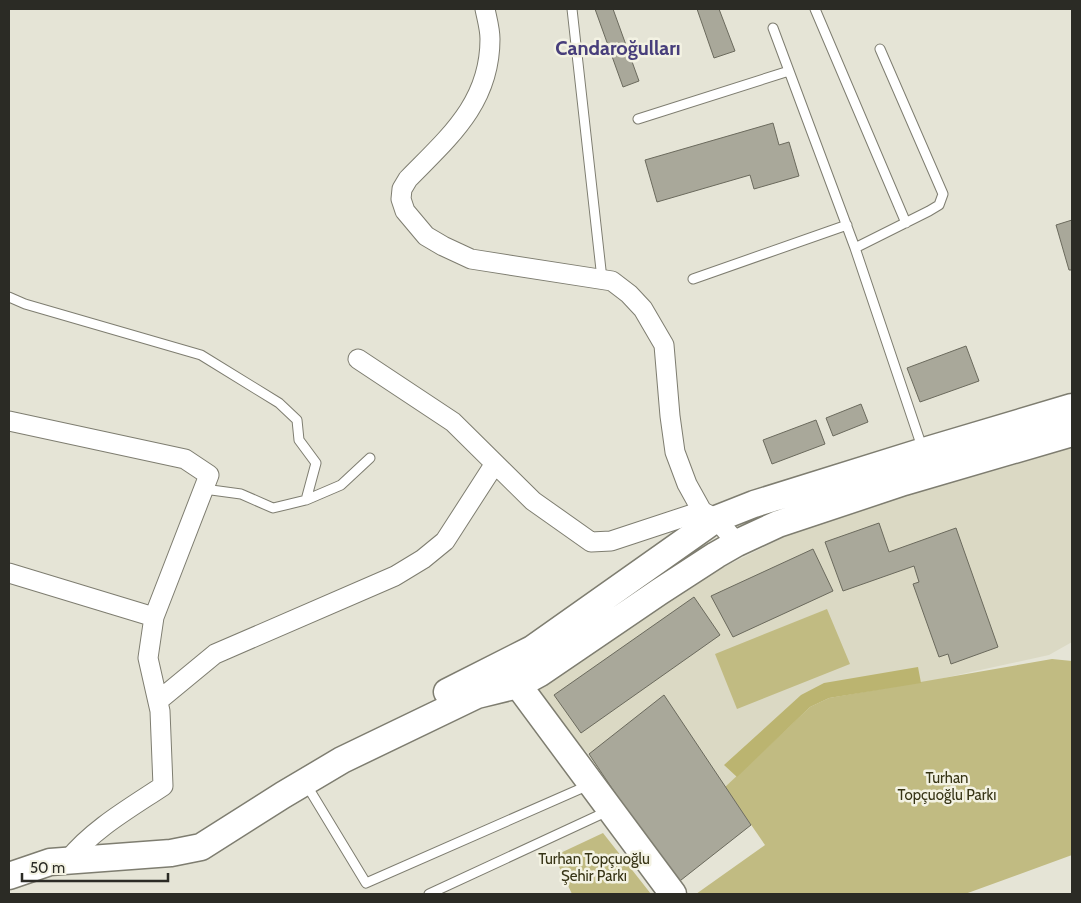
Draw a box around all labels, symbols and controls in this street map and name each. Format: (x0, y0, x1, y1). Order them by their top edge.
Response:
district label: Candaroğulları (555, 36, 681, 60)
park label: Turhan Topçuoğlu Parkı (898, 769, 996, 804)
scale bar (22, 850, 169, 882)
park label: Turhan Topçuoğlu Şehir Parkı (538, 850, 650, 885)
text: 50 m (30, 859, 65, 877)

